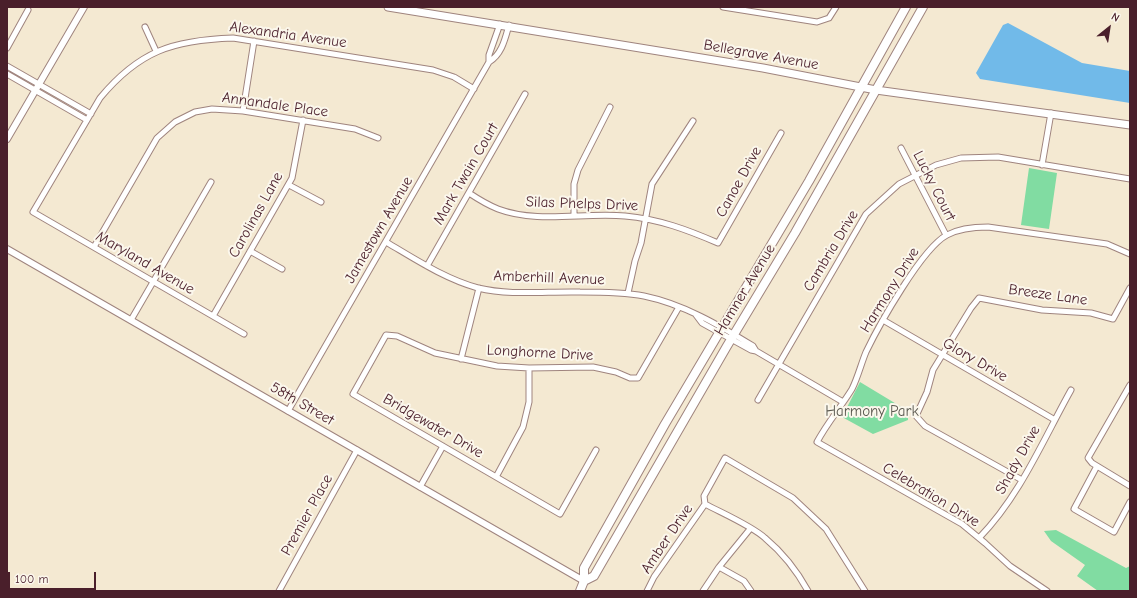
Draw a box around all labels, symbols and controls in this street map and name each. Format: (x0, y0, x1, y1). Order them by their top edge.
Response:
north arrow (1089, 8, 1129, 48)
text: N (1109, 10, 1122, 25)
street label: Alexandria Avenue (228, 18, 348, 52)
street label: Bellegrave Avenue (702, 36, 820, 74)
street label: Annandale Place (221, 89, 329, 121)
street label: Mark Twain Court (430, 120, 502, 228)
street label: Canoe Drive (712, 144, 766, 220)
street label: Lucky Court (909, 148, 959, 224)
street label: Carolinas Lane (225, 169, 287, 261)
street label: Jamestown Avenue (341, 173, 417, 287)
street label: Silas Phelps Drive (525, 193, 639, 215)
street label: Cambria Drive (800, 207, 862, 295)
street label: Maryland Avenue (92, 227, 198, 299)
street label: Hamner Avenue (711, 241, 779, 339)
street label: Harmony Drive (857, 244, 923, 336)
street label: Amberhill Avenue (493, 267, 605, 289)
street label: Breeze Lane (1007, 281, 1089, 309)
street label: Glory Drive (939, 334, 1011, 386)
street label: Longhorne Drive (486, 341, 594, 365)
street label: 58th Street (267, 379, 337, 429)
street label: Bridgewater Drive (380, 390, 486, 462)
park label: Harmony Park (825, 403, 919, 421)
street label: Shady Drive (992, 422, 1044, 498)
street label: Celebration Drive (879, 459, 983, 531)
street label: Premier Place (277, 471, 337, 559)
street label: Amber Drive (637, 501, 697, 577)
scale bar (10, 564, 98, 590)
text: 100 m (15, 572, 48, 586)

